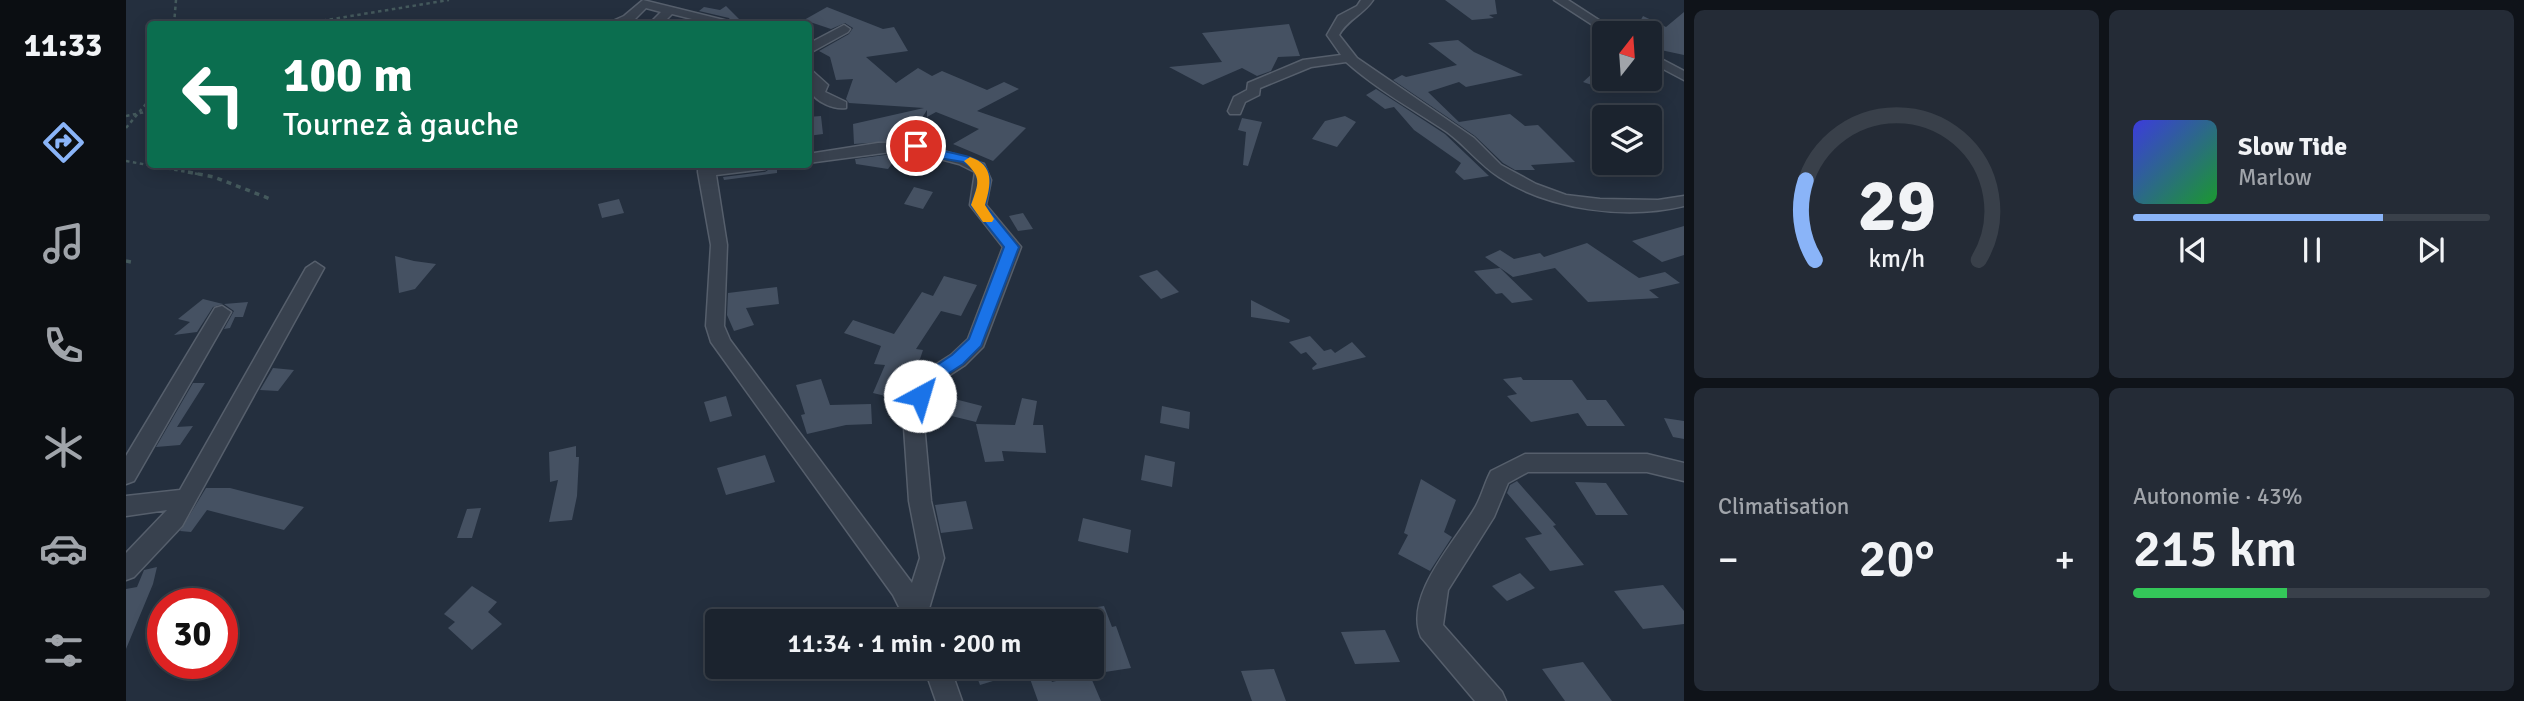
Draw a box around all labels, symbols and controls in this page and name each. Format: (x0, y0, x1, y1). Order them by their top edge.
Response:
north arrow (1592, 21, 1662, 91)
map controls (1592, 21, 1662, 175)
text: 11:33 (24, 26, 102, 65)
text: 100 m (283, 45, 413, 105)
icon: left (168, 49, 259, 140)
text: Tournez à gauche (283, 105, 519, 144)
button: layers (1592, 105, 1662, 175)
pin (886, 116, 946, 176)
icon: directions (39, 118, 88, 167)
icon: arrive (897, 127, 935, 165)
text: Slow Tide (2238, 131, 2347, 163)
text: 29 (1857, 163, 1936, 252)
text: Marlow (2238, 163, 2312, 192)
icon: music (39, 219, 88, 268)
icon: previous (2174, 231, 2212, 269)
icon: pause (2293, 231, 2331, 269)
icon: next (2412, 231, 2450, 269)
text: km/h (1868, 243, 1925, 274)
icon: phone (39, 321, 88, 370)
position arrow (883, 359, 957, 433)
icon: climate (39, 423, 88, 472)
text: Autonomie · 43% (2133, 482, 2303, 511)
text: Climatisation (1718, 492, 1849, 521)
text: 215 km (2133, 517, 2297, 581)
icon: car (39, 524, 88, 573)
text: 20° (1858, 527, 1935, 591)
text: − (1718, 536, 1739, 583)
text: + (2054, 536, 2075, 583)
speed limit sign: 30 (147, 588, 238, 679)
icon: filters (39, 626, 88, 675)
text: 11:34 · 1 min · 200 m (788, 628, 1021, 660)

